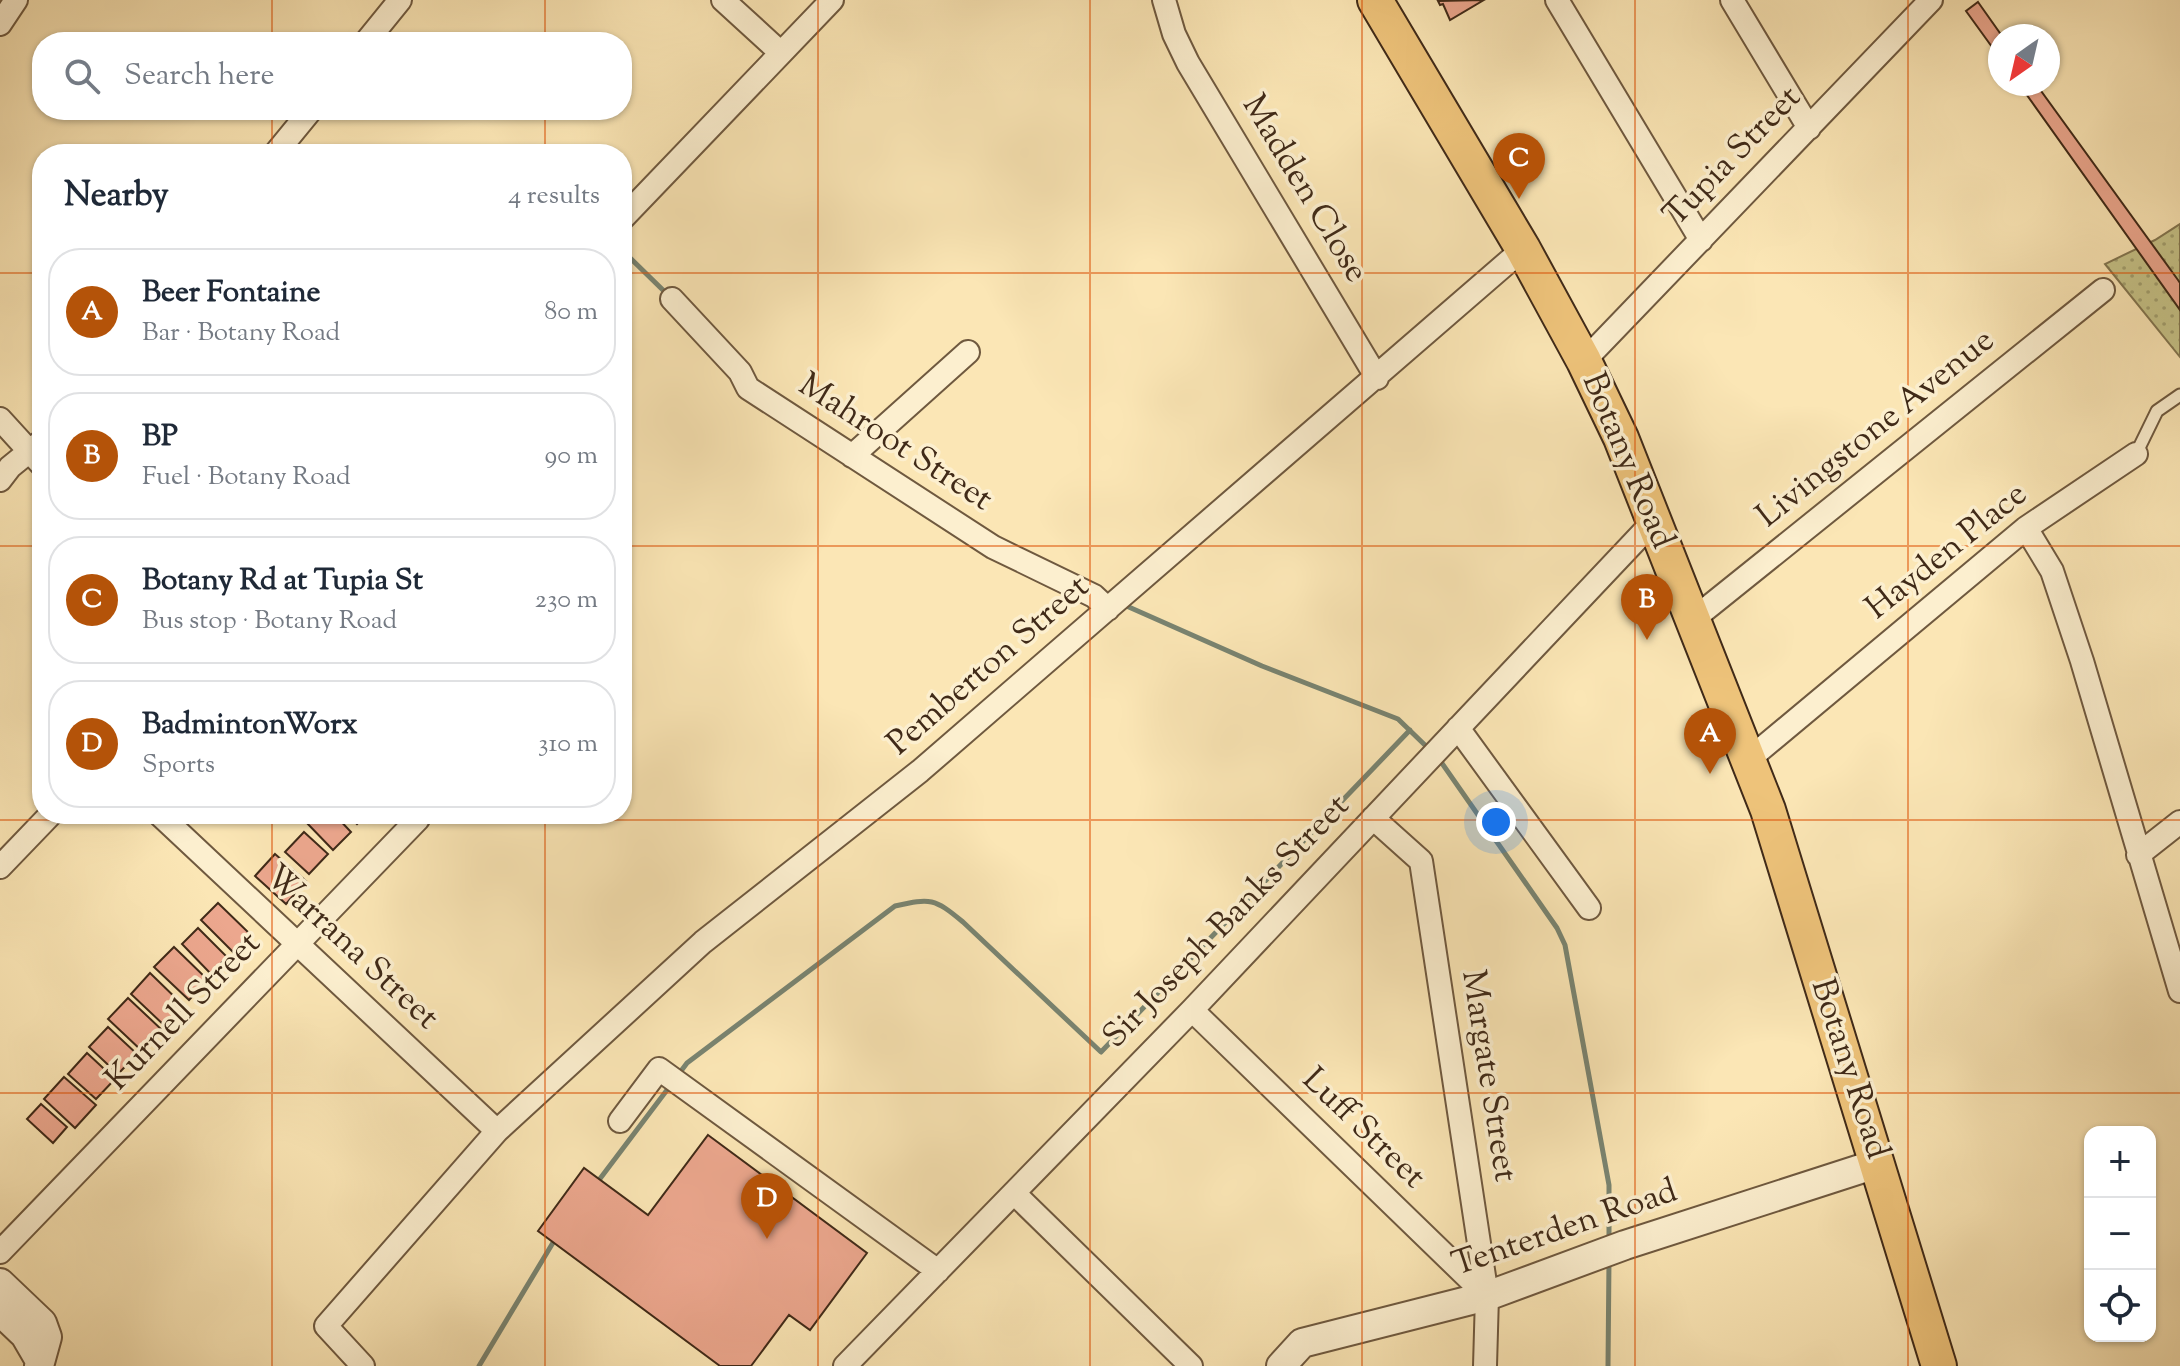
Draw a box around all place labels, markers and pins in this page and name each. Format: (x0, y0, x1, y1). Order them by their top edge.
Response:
pin: C (1493, 133, 1545, 199)
pin: B (1621, 574, 1673, 640)
pin: A (1684, 708, 1736, 774)
pin: D (741, 1173, 793, 1239)

